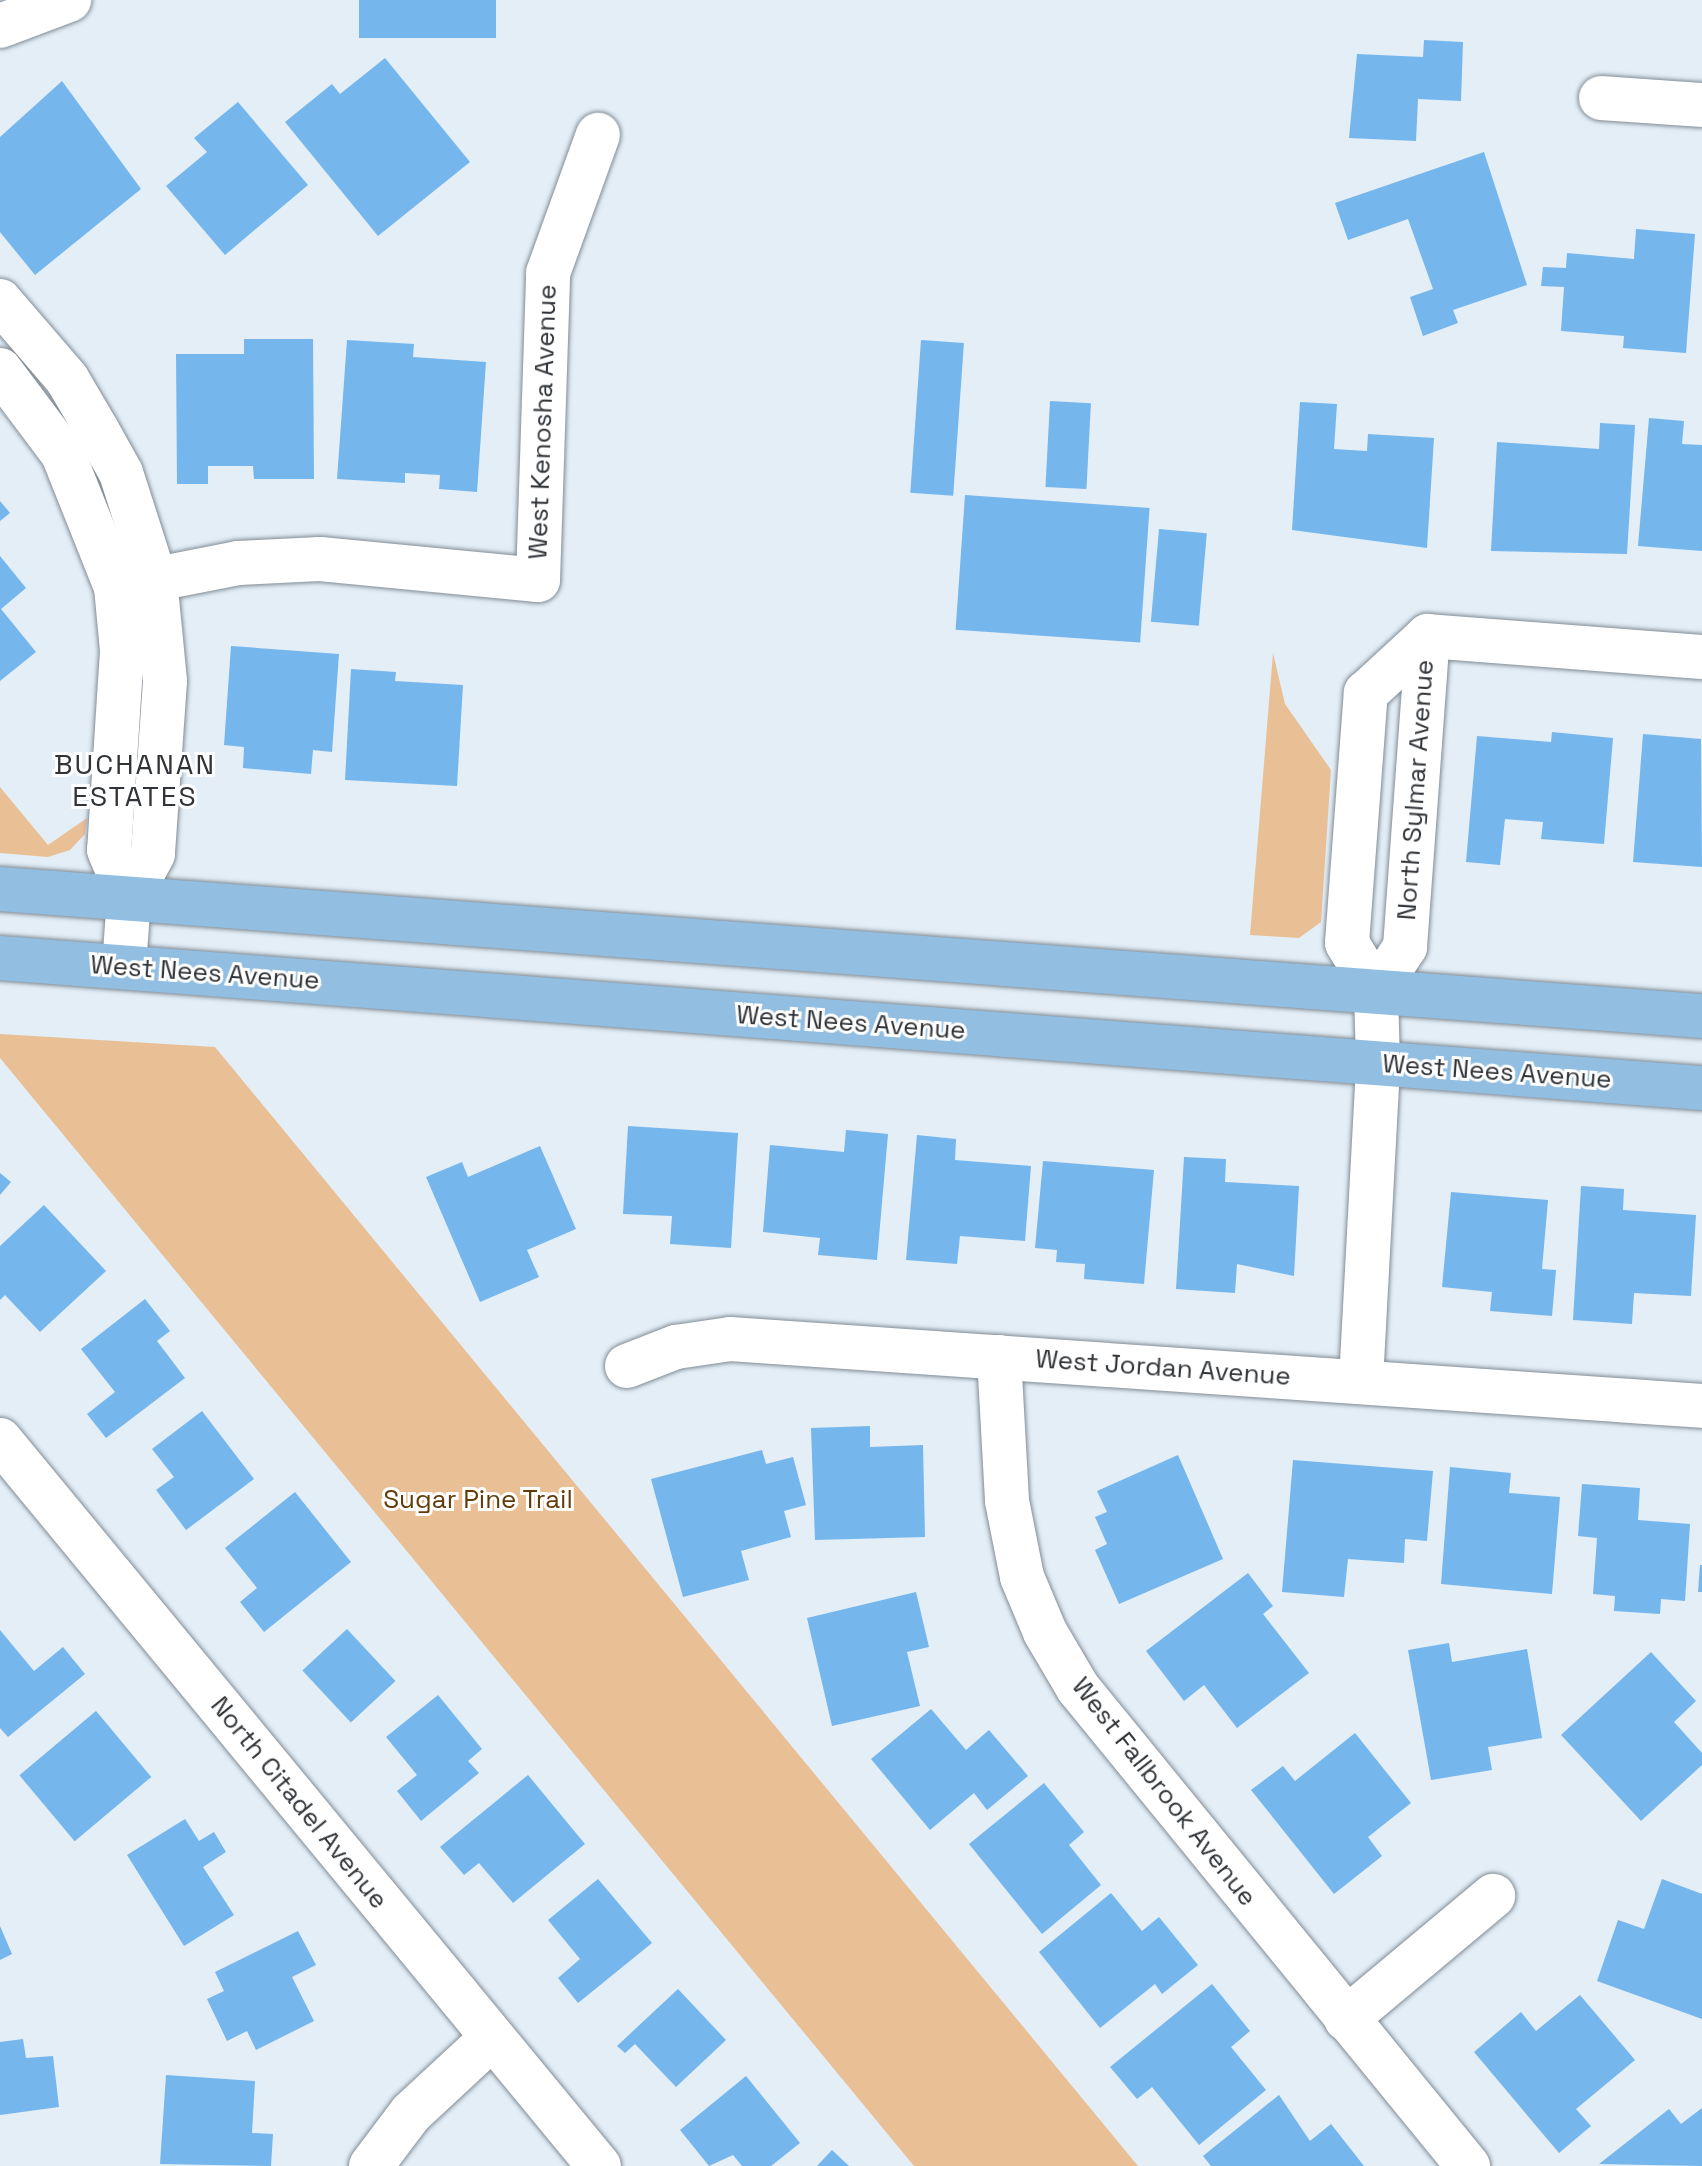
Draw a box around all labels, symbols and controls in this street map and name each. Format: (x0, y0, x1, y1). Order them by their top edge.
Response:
street label: West Kenosha Avenue (523, 284, 563, 560)
street label: North Sylmar Avenue (1391, 658, 1441, 922)
district label: BUCHANAN ESTATES (54, 747, 216, 813)
street label: West Nees Avenue (89, 949, 321, 997)
street label: West Nees Avenue (735, 999, 967, 1047)
street label: West Nees Avenue (1381, 1048, 1613, 1096)
street label: West Jordan Avenue (1034, 1344, 1292, 1392)
park label: Sugar Pine Trail (383, 1484, 573, 1516)
street label: West Fallbrook Avenue (1065, 1671, 1263, 1913)
street label: North Citadel Avenue (204, 1690, 394, 1916)

